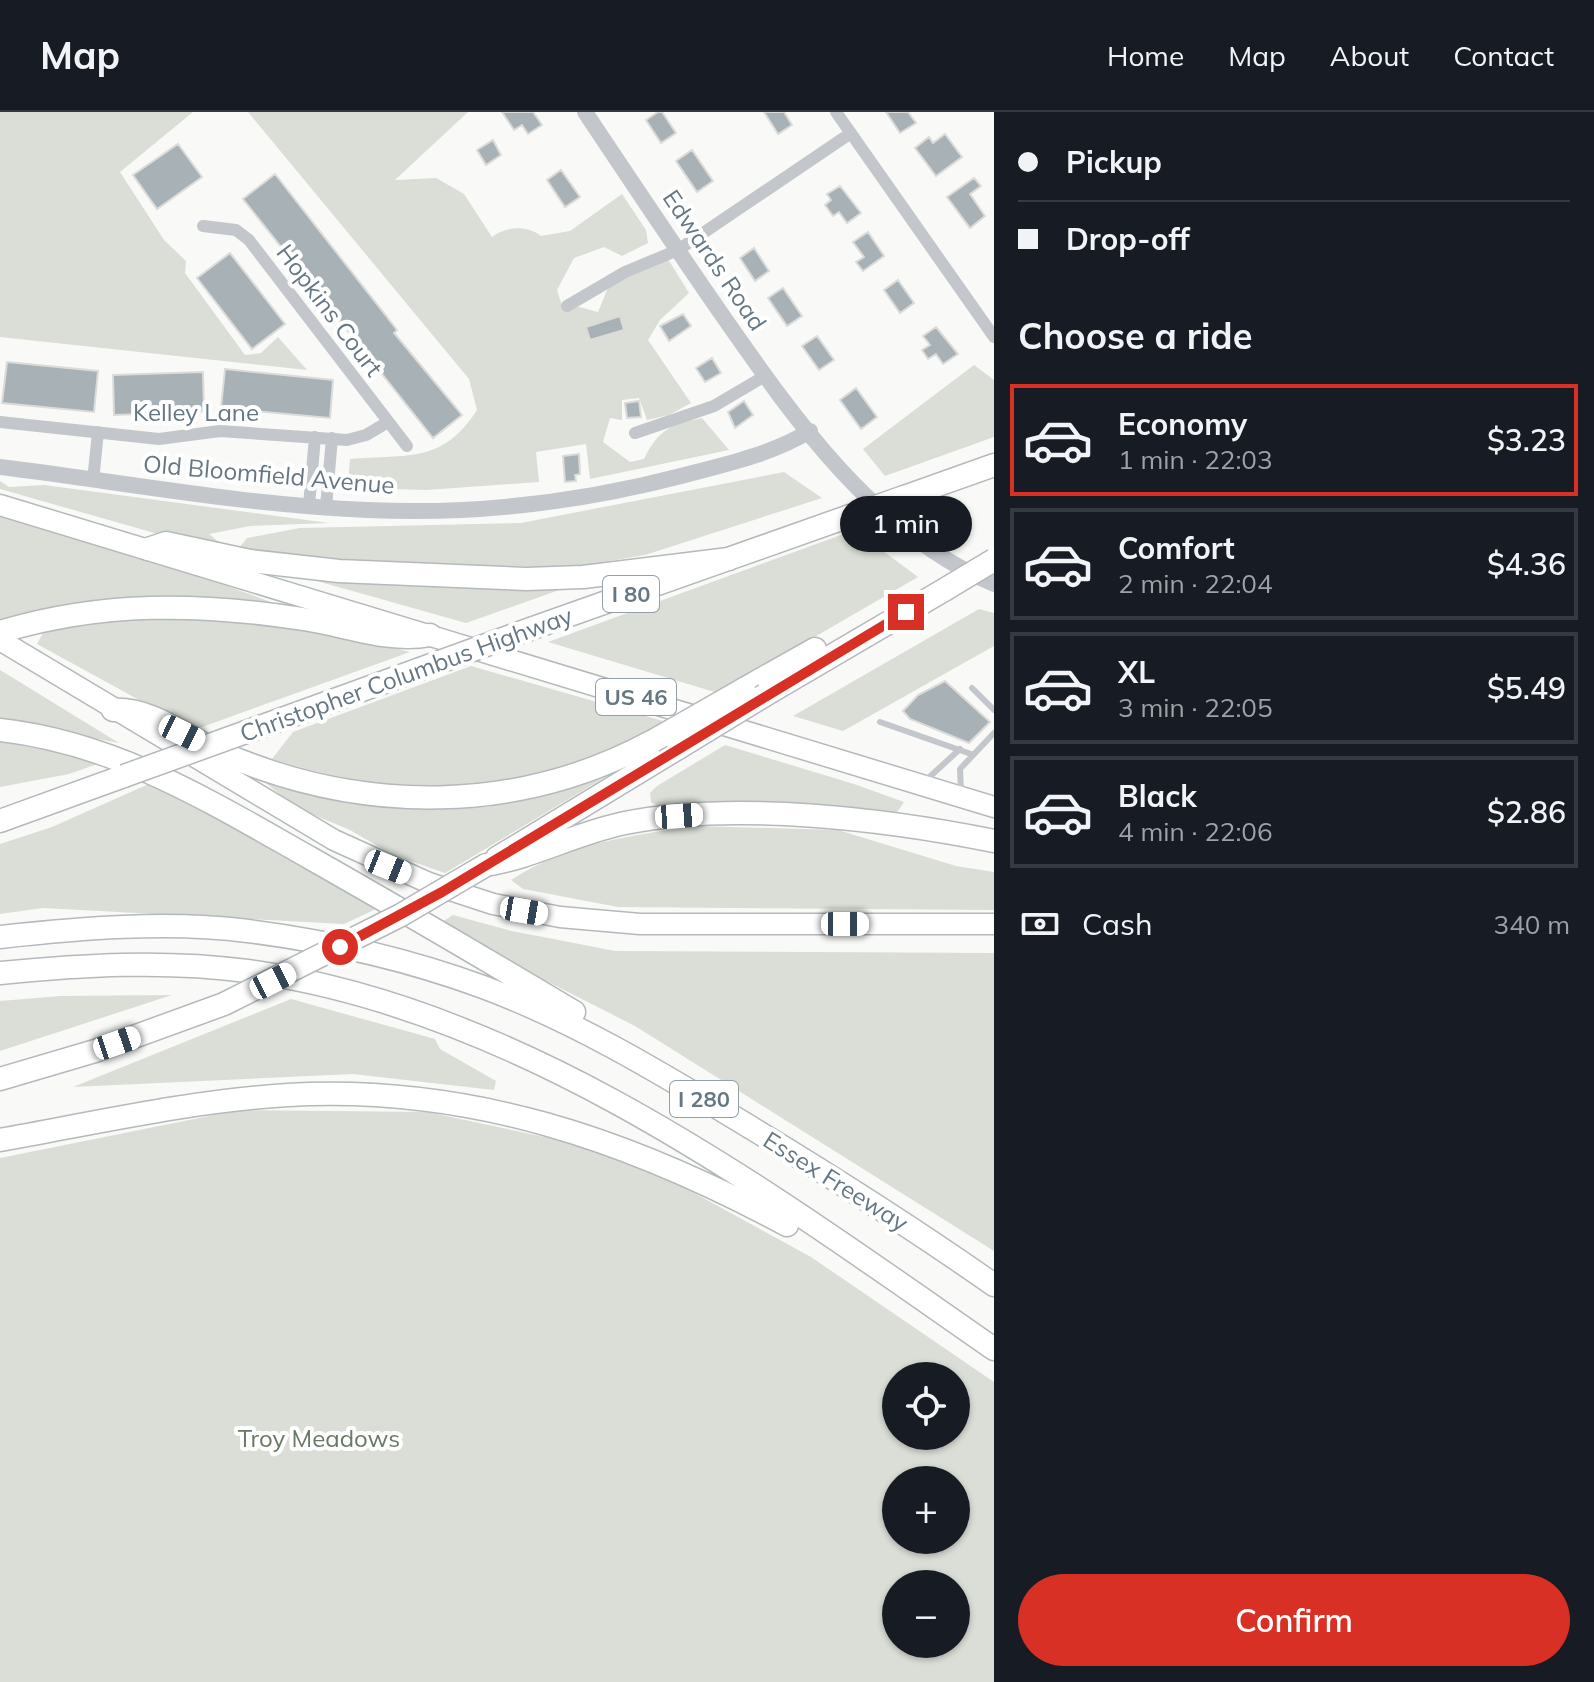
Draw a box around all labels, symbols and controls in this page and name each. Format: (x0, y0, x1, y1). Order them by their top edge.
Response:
text: Map (40, 31, 120, 79)
text: Home (1107, 38, 1184, 73)
text: Map (1228, 38, 1286, 73)
text: About (1330, 38, 1409, 73)
text: Contact (1453, 38, 1554, 73)
text: Pickup (1066, 143, 1162, 181)
street label: Edwards Road (657, 184, 773, 336)
text: Drop-off (1066, 220, 1190, 258)
street label: Hopkins Court (271, 238, 389, 382)
text: Choose a ride (1018, 313, 1252, 358)
street label: Kelley Lane (133, 397, 259, 427)
icon: car (1022, 404, 1094, 476)
text: Economy (1118, 405, 1247, 443)
text: $3.23 (1487, 421, 1566, 459)
text: 1 min · 22:03 (1118, 443, 1273, 476)
street label: Old Bloomfield Avenue (142, 448, 396, 500)
callout: 1 min (840, 496, 972, 552)
text: 1 min (872, 507, 940, 540)
icon: car (1022, 528, 1094, 600)
text: Comfort (1118, 529, 1235, 567)
text: $4.36 (1487, 545, 1566, 583)
text: 2 min · 22:04 (1118, 567, 1273, 600)
road number: I 80 (603, 576, 659, 612)
route end (888, 594, 924, 630)
street label: Christopher Columbus Highway (236, 600, 577, 748)
icon: car (1022, 652, 1094, 724)
text: XL (1118, 653, 1155, 691)
text: $5.49 (1487, 669, 1566, 707)
road number: US 46 (596, 679, 676, 715)
text: 3 min · 22:05 (1118, 691, 1273, 724)
car (155, 712, 209, 754)
icon: car (1022, 776, 1094, 848)
text: Black (1118, 777, 1197, 815)
text: $2.86 (1487, 793, 1566, 831)
car (654, 802, 704, 830)
text: 4 min · 22:06 (1118, 815, 1273, 848)
car (361, 847, 415, 887)
car (498, 895, 550, 927)
icon: cash (1018, 902, 1062, 946)
text: Cash (1082, 905, 1153, 943)
text: 340 m (1494, 908, 1570, 941)
car (821, 912, 869, 936)
route start (322, 929, 358, 965)
car (246, 959, 300, 1003)
car (90, 1024, 144, 1062)
road number: I 280 (670, 1081, 738, 1117)
street label: Essex Freeway (758, 1125, 914, 1238)
map controls (882, 1362, 970, 1658)
button: locate (882, 1362, 970, 1450)
park label: Troy Meadows (238, 1423, 400, 1453)
button: + (882, 1466, 970, 1554)
button: − (882, 1570, 970, 1658)
button: Confirm (1018, 1574, 1570, 1666)

